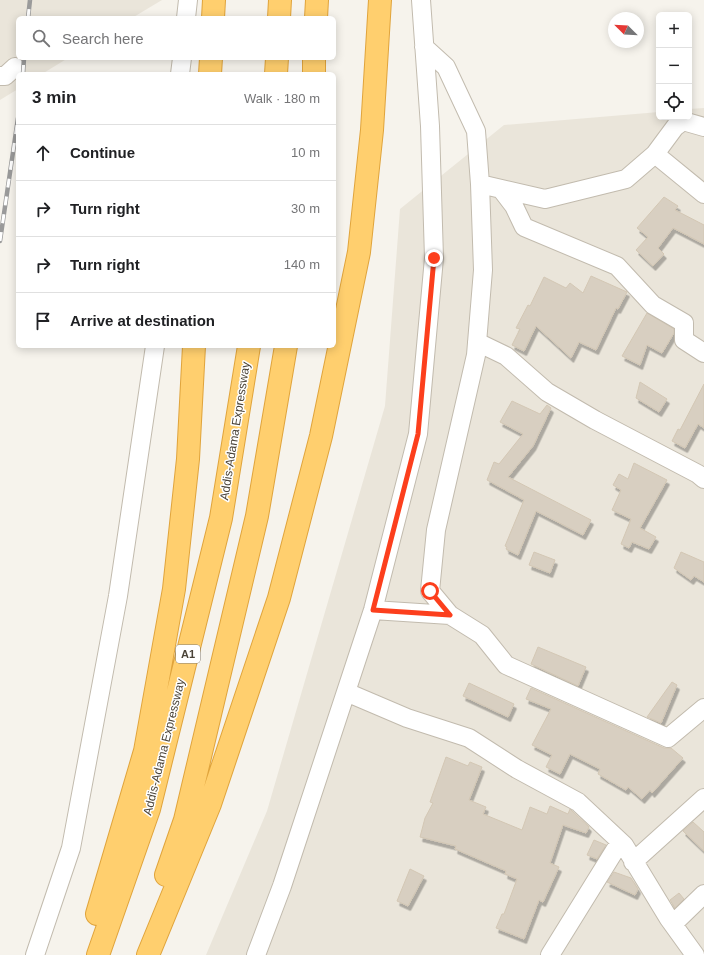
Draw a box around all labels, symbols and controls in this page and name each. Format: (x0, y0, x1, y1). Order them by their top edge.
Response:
north arrow (608, 12, 644, 48)
map controls (656, 12, 692, 120)
button: + (656, 12, 692, 48)
search box (16, 16, 336, 60)
icon: search (30, 27, 52, 49)
text: Search here (62, 30, 144, 47)
button: − (656, 48, 692, 84)
button: locate (656, 84, 692, 120)
text: 3 min (32, 88, 76, 107)
text: Walk · 180 m (244, 91, 320, 106)
icon: ahead (32, 142, 54, 164)
text: Continue (70, 144, 135, 161)
text: 10 m (291, 145, 320, 160)
icon: right (32, 198, 54, 220)
text: Turn right (70, 200, 140, 217)
text: 30 m (291, 201, 320, 216)
route end (425, 249, 443, 267)
icon: right (32, 254, 54, 276)
text: Turn right (70, 256, 140, 273)
text: 140 m (284, 257, 320, 272)
icon: arrive (32, 310, 54, 332)
text: Arrive at destination (70, 312, 215, 329)
street label: Addis-Adama Expressway (217, 361, 253, 501)
route start (421, 582, 439, 600)
road number: A1 (176, 645, 200, 663)
street label: Addis-Adama Expressway (140, 677, 188, 817)

